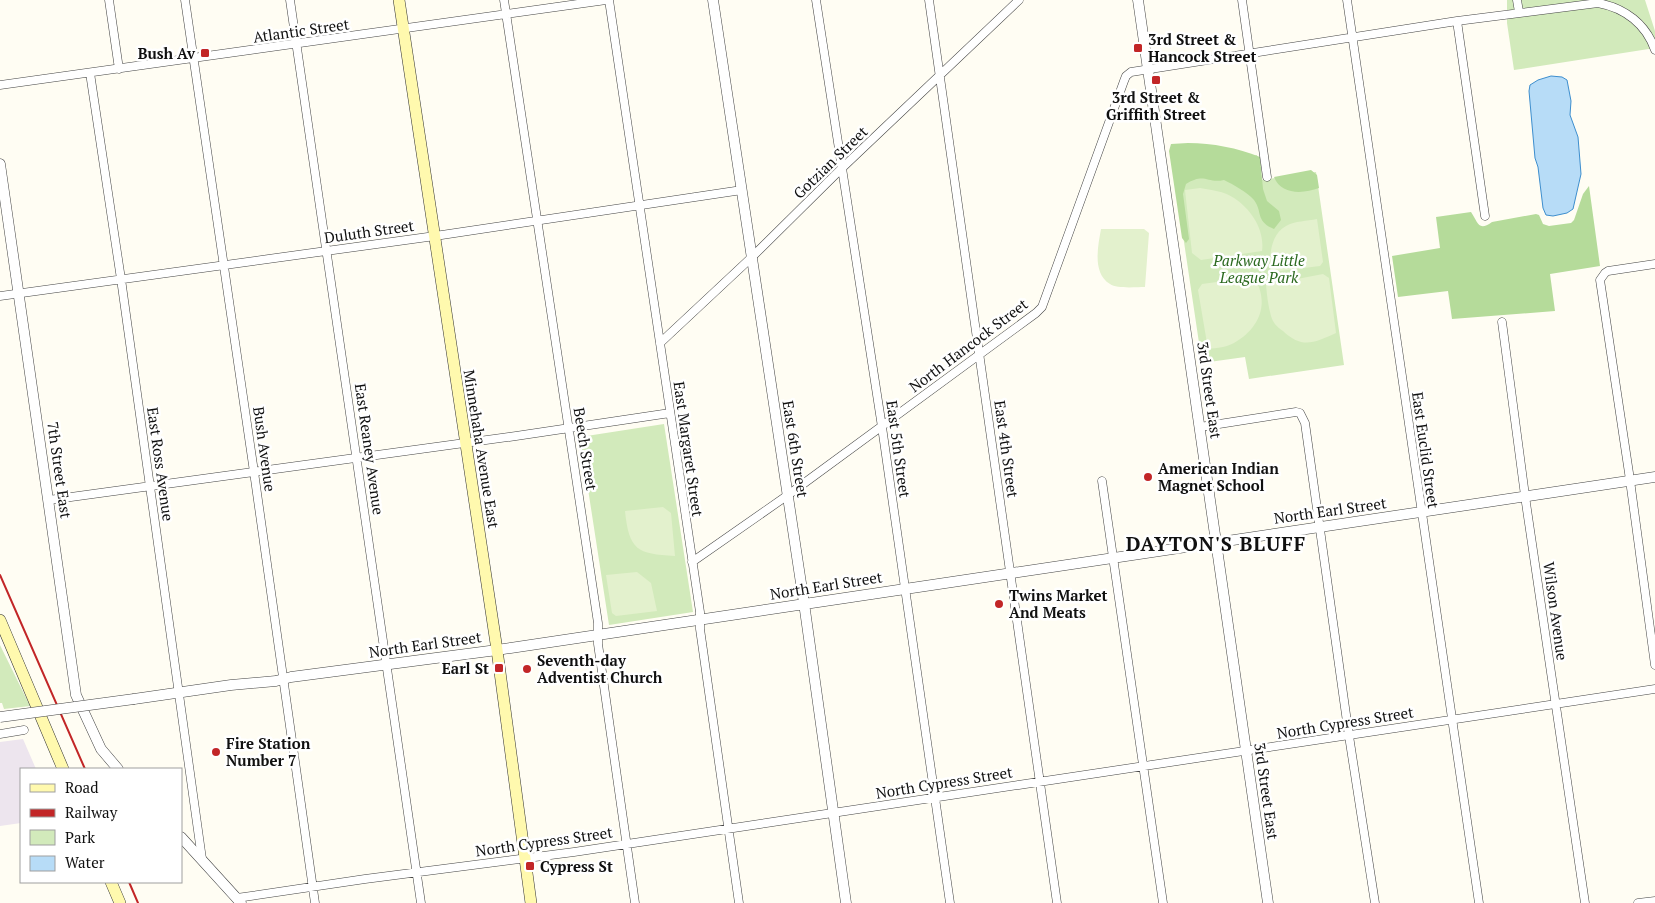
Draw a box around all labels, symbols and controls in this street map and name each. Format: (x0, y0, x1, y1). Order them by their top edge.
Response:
street label: Atlantic Street (252, 13, 351, 47)
place label: 3rd Street & Hancock Street (1148, 29, 1256, 66)
marker: 3rd Street & Hancock Street (1132, 42, 1144, 54)
place label: Bush Av (138, 43, 196, 63)
marker: Bush Av (199, 47, 211, 59)
marker: 3rd Street & Griffith Street (1150, 74, 1162, 86)
place label: 3rd Street & Griffith Street (1106, 87, 1206, 124)
street label: Gotzian Street (789, 121, 872, 203)
street label: Duluth Street (323, 215, 416, 247)
park label: Parkway Little League Park (1212, 250, 1305, 287)
street label: North Hancock Street (905, 293, 1032, 396)
street label: 3rd Street East (1193, 340, 1227, 440)
street label: Minnehaha Avenue East (460, 368, 504, 530)
street label: East Margaret Street (670, 380, 708, 518)
street label: East Reaney Avenue (351, 382, 389, 516)
street label: East Euclid Street (1408, 390, 1444, 510)
street label: East 6th Street (778, 399, 814, 499)
street label: East 5th Street (882, 399, 916, 499)
street label: East 4th Street (990, 399, 1024, 499)
street label: Bush Avenue (249, 405, 281, 493)
street label: East Ross Avenue (143, 406, 179, 522)
street label: Beech Street (570, 406, 602, 492)
street label: 7th Street East (43, 420, 77, 520)
place label: American Indian Magnet School (1158, 458, 1279, 495)
marker: American Indian Magnet School (1142, 471, 1154, 483)
street label: North Earl Street (1273, 492, 1388, 528)
district label: DAYTON'S BLUFF (1126, 530, 1306, 557)
street label: Wilson Avenue (1539, 560, 1573, 662)
street label: North Earl Street (768, 566, 884, 604)
place label: Twins Market And Meats (1009, 585, 1108, 622)
marker: Twins Market And Meats (993, 598, 1005, 610)
street label: North Earl Street (368, 626, 483, 662)
place label: Seventh-day Adventist Church (537, 650, 663, 687)
place label: Earl St (442, 658, 489, 678)
marker: Earl St (493, 662, 505, 674)
marker: Seventh-day Adventist Church (521, 663, 533, 675)
street label: North Cypress Street (1275, 701, 1415, 743)
place label: Fire Station Number 7 (226, 733, 311, 770)
street label: 3rd Street East (1250, 741, 1284, 841)
marker: Fire Station Number 7 (210, 746, 222, 758)
street label: North Cypress Street (874, 761, 1014, 803)
legend (20, 768, 182, 883)
text: Road (65, 777, 98, 797)
text: Railway (65, 802, 118, 822)
street label: North Cypress Street (474, 821, 614, 861)
text: Park (65, 827, 95, 847)
text: Water (65, 852, 105, 872)
place label: Cypress St (540, 856, 613, 876)
marker: Cypress St (524, 860, 536, 872)

